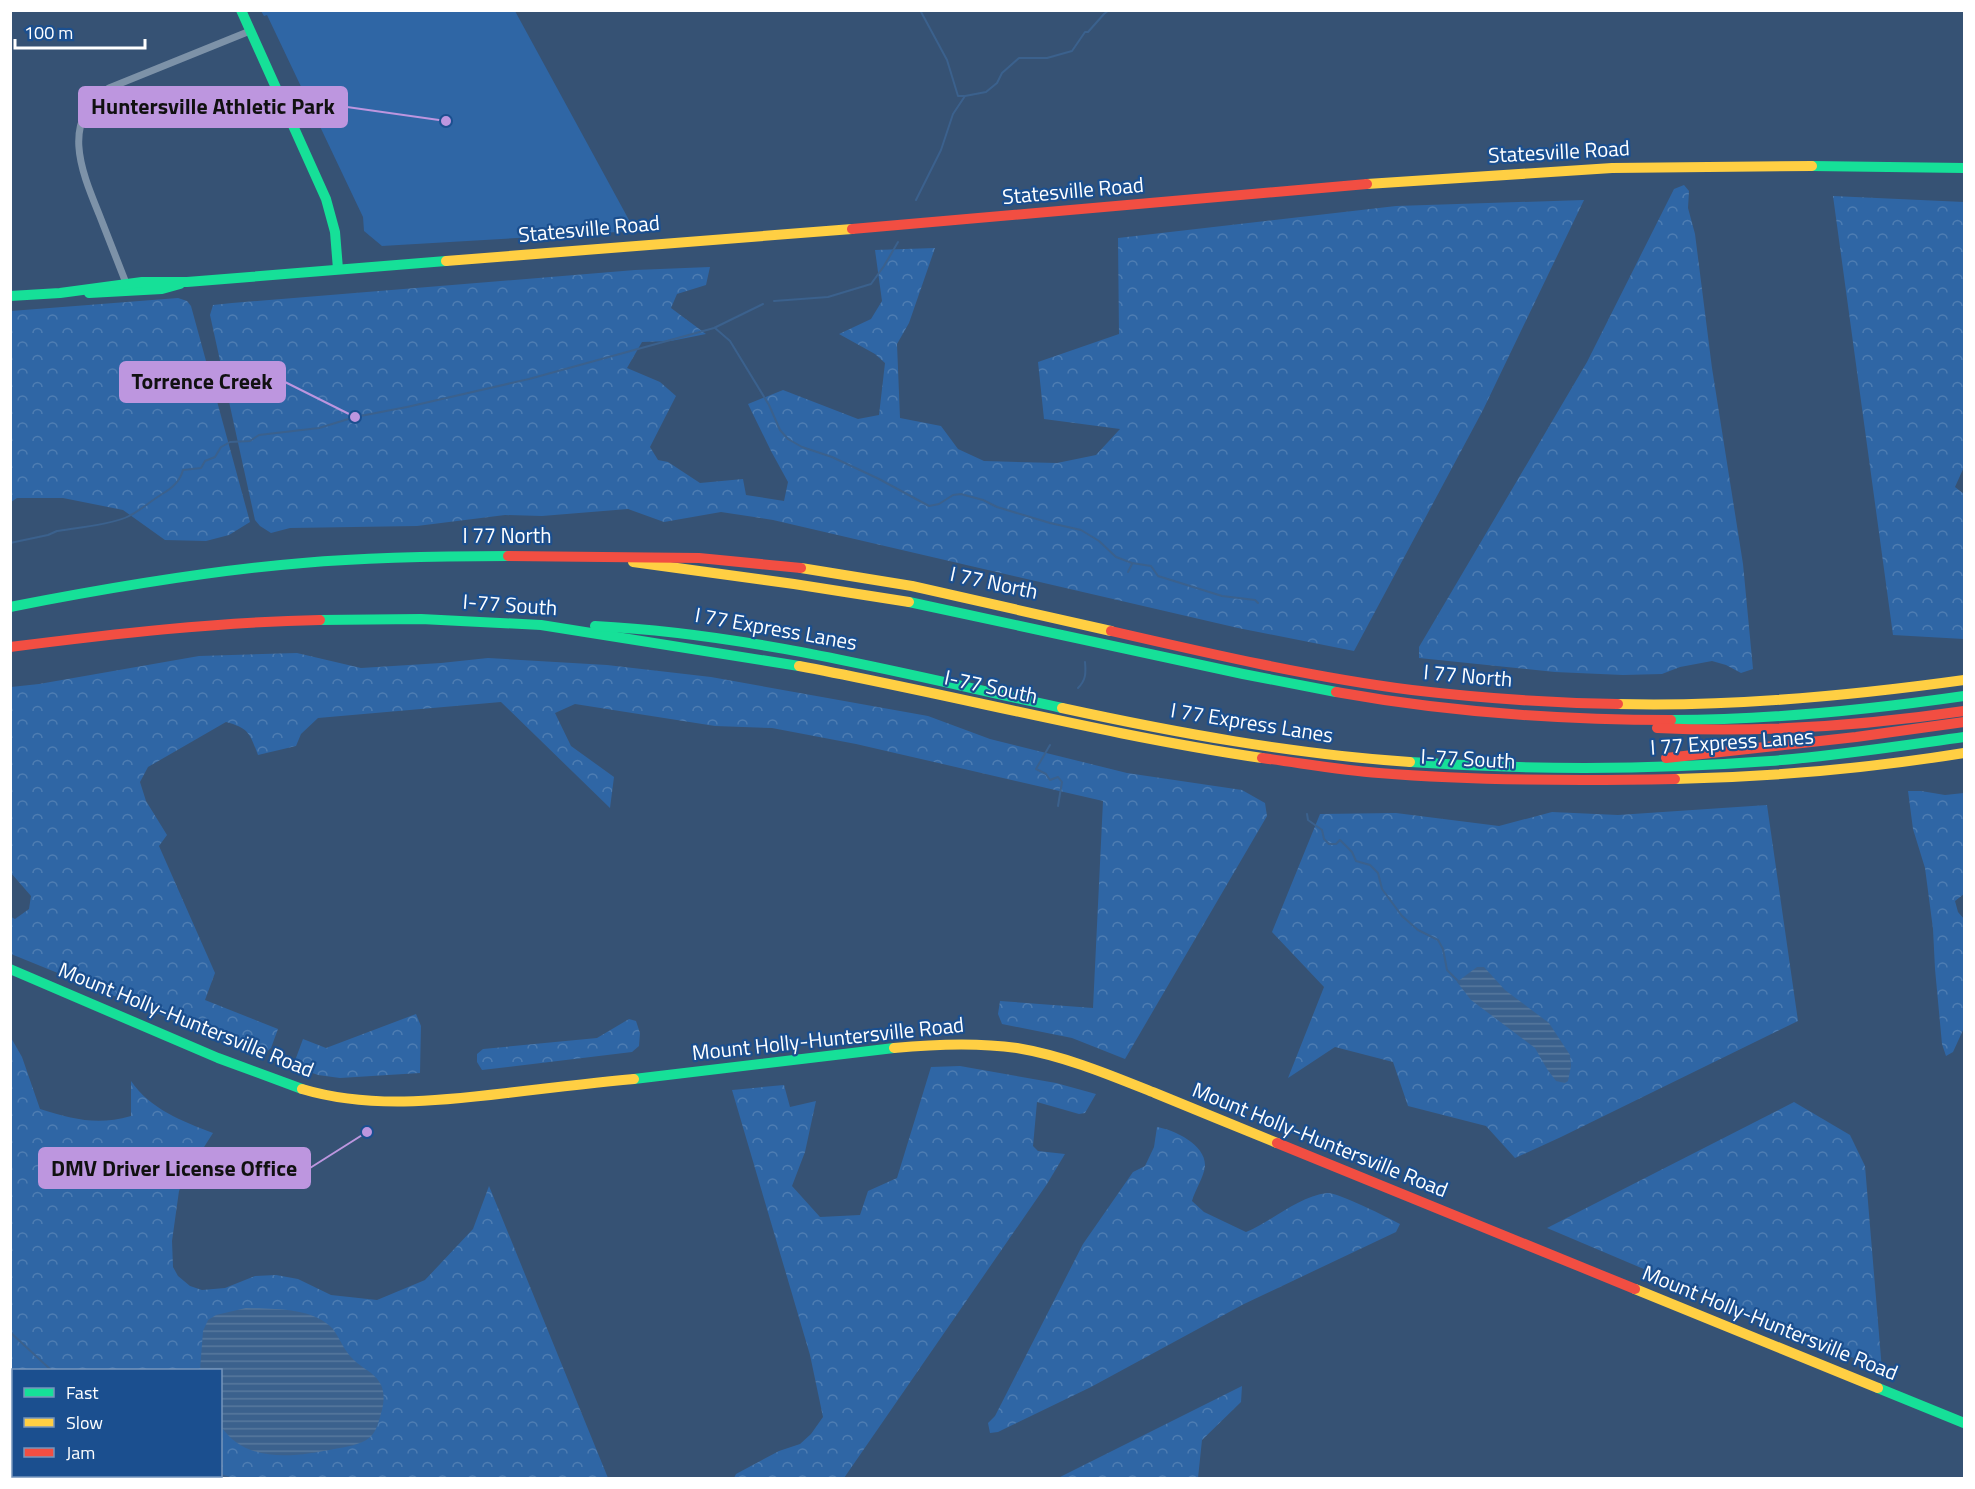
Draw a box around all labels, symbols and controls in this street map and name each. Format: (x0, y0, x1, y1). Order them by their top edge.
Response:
scale bar (15, 12, 146, 50)
text: 100 m (24, 19, 73, 46)
callout: Huntersville Athletic Park (79, 87, 347, 127)
text: Huntersville Athletic Park (91, 89, 336, 123)
street label: Statesville Road (1487, 131, 1631, 171)
street label: Statesville Road (1001, 168, 1145, 212)
street label: Statesville Road (517, 206, 661, 250)
callout: Torrence Creek (120, 362, 285, 402)
text: Torrence Creek (131, 364, 273, 398)
street label: I 77 North (462, 519, 552, 551)
street label: I 77 North (947, 557, 1041, 607)
street label: I-77 South (462, 585, 558, 623)
street label: I 77 Express Lanes (693, 598, 860, 658)
street label: I 77 North (1422, 655, 1514, 695)
street label: I-77 South (942, 661, 1041, 712)
street label: I 77 Express Lanes (1169, 693, 1336, 751)
street label: I 77 Express Lanes (1649, 719, 1815, 763)
street label: I-77 South (1420, 740, 1516, 776)
street label: Mount Holly-Huntersville Road (54, 953, 319, 1085)
street label: Mount Holly-Huntersville Road (690, 1008, 966, 1068)
street label: Mount Holly-Huntersville Road (1188, 1073, 1453, 1205)
callout: DMV Driver License Office (39, 1148, 310, 1188)
text: DMV Driver License Office (51, 1151, 297, 1185)
street label: Mount Holly-Huntersville Road (1638, 1256, 1903, 1388)
legend (12, 1369, 222, 1477)
text: Fast (66, 1379, 99, 1406)
text: Slow (66, 1409, 103, 1436)
text: Jam (66, 1439, 95, 1466)

